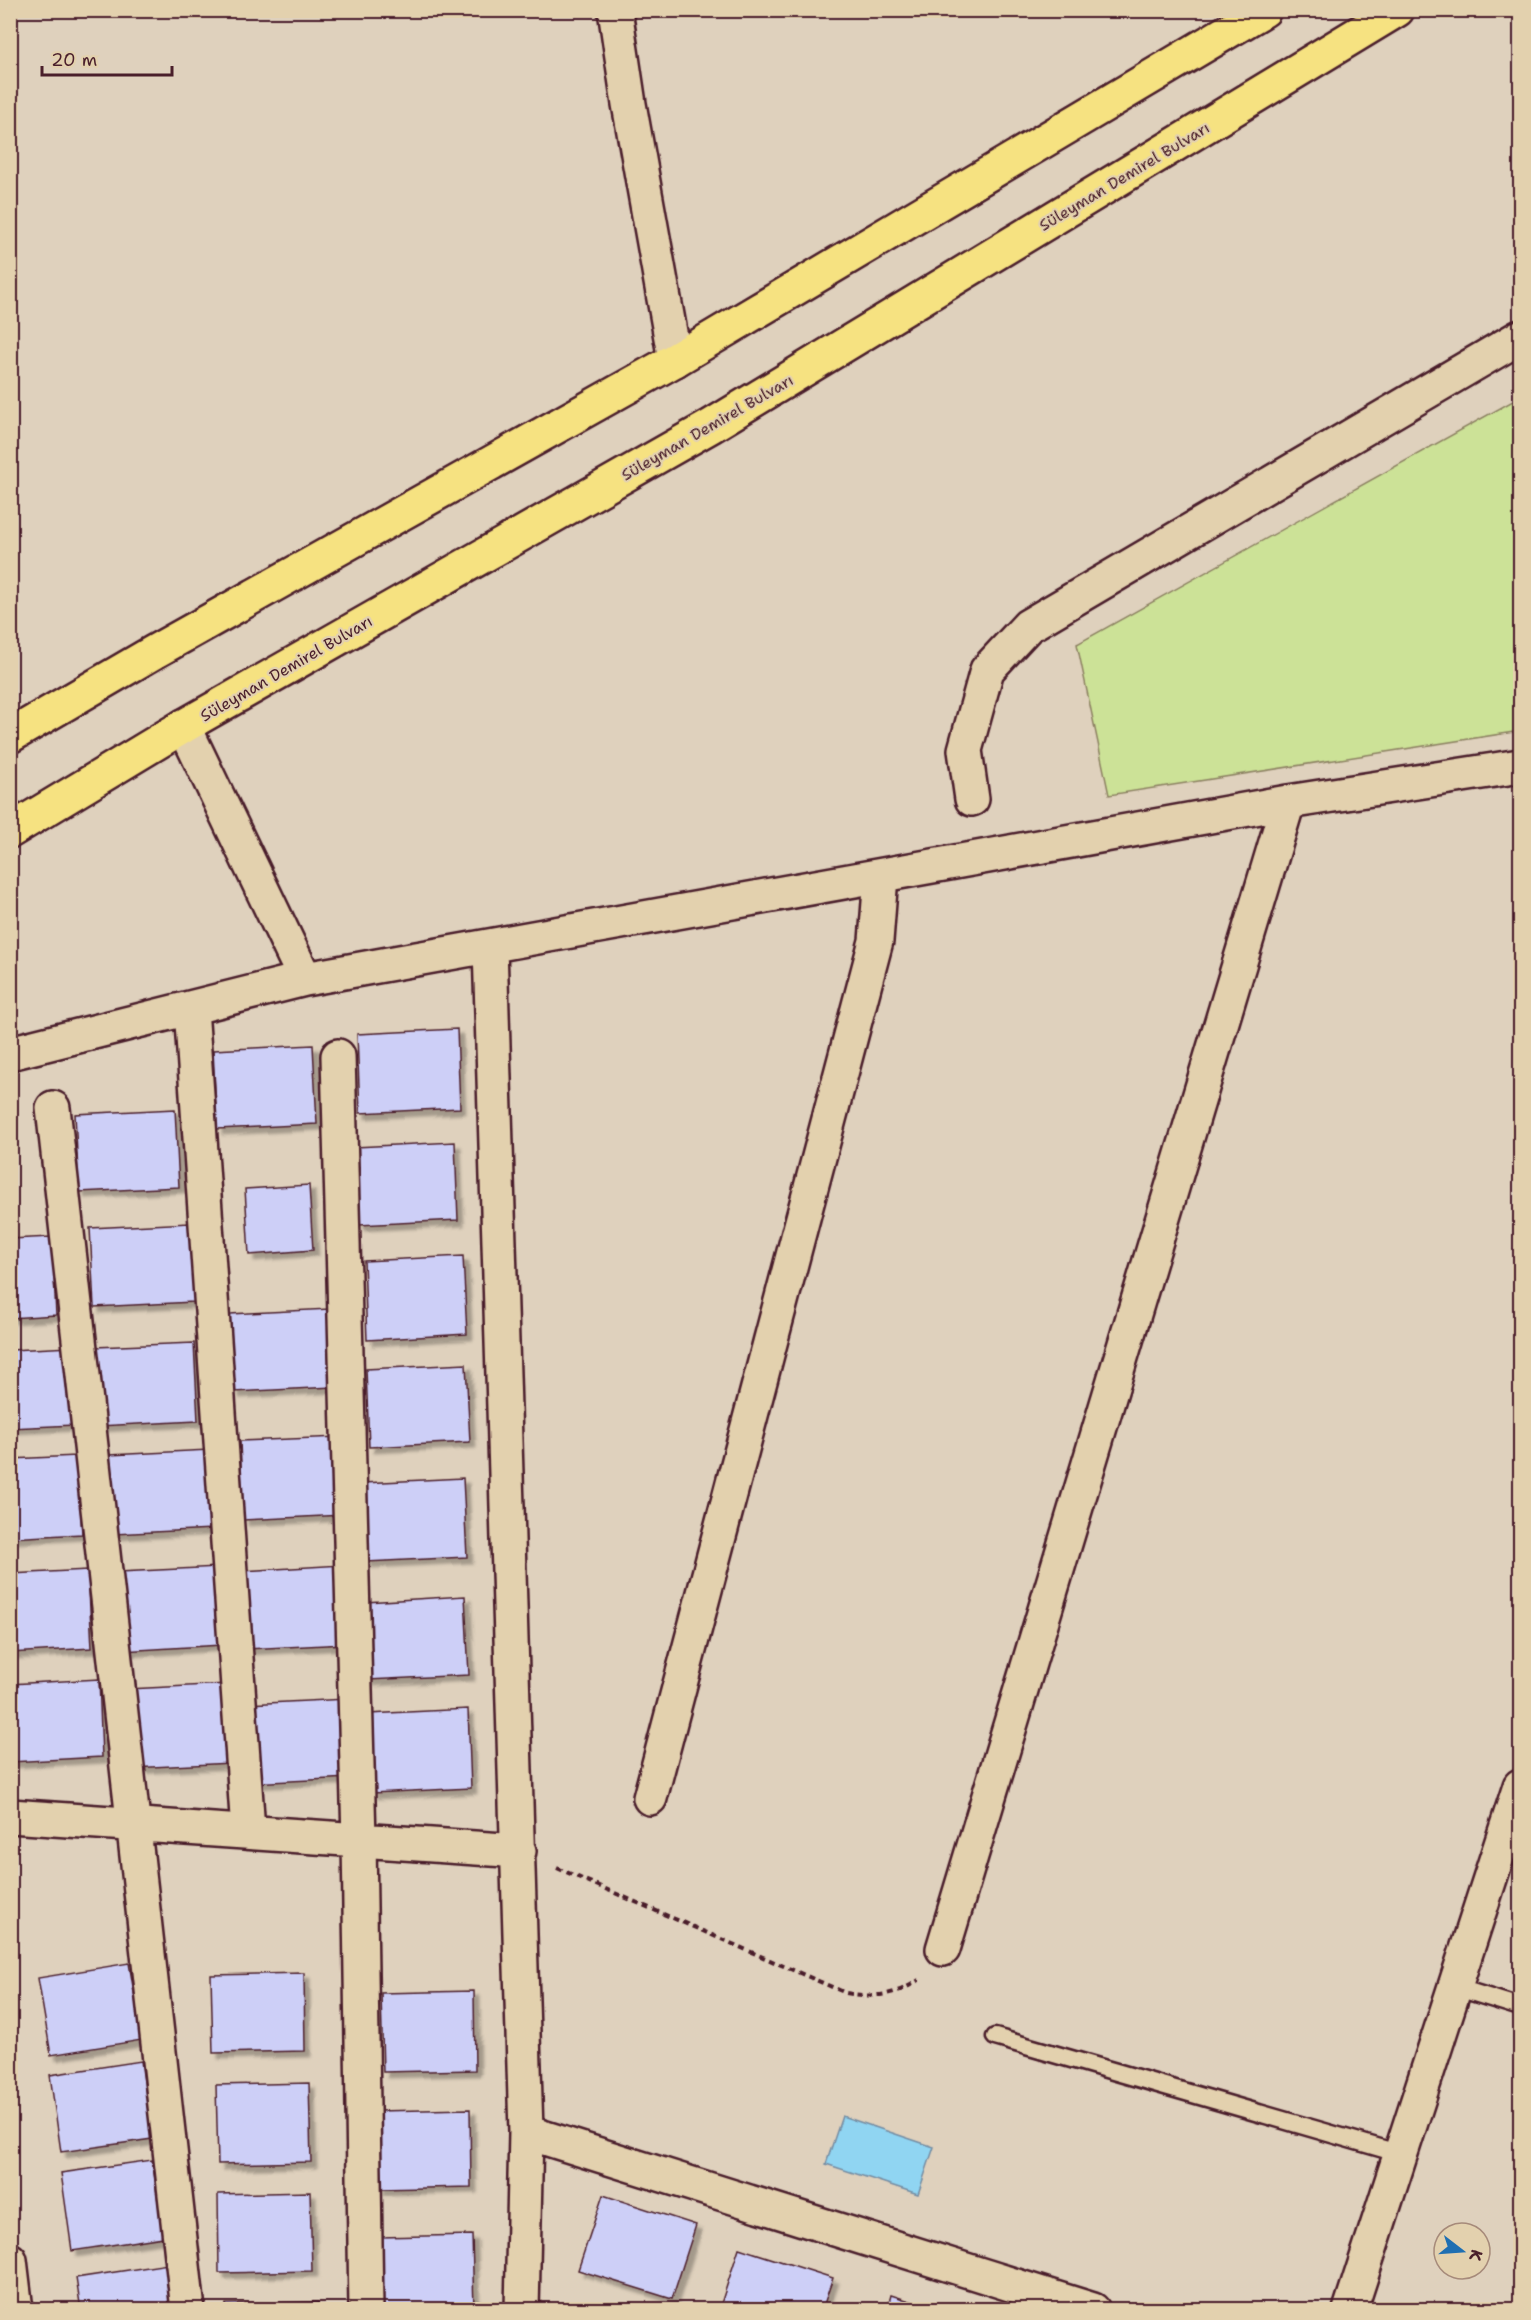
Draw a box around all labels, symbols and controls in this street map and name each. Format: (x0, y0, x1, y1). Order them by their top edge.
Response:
scale bar (42, 39, 172, 77)
text: 20 m (51, 48, 97, 72)
street label: Süleyman Demirel Bulvarı (1035, 117, 1214, 236)
street label: Süleyman Demirel Bulvarı (617, 369, 797, 485)
street label: Süleyman Demirel Bulvarı (196, 610, 376, 726)
north arrow (1432, 2221, 1492, 2281)
text: K (1464, 2247, 1488, 2264)

